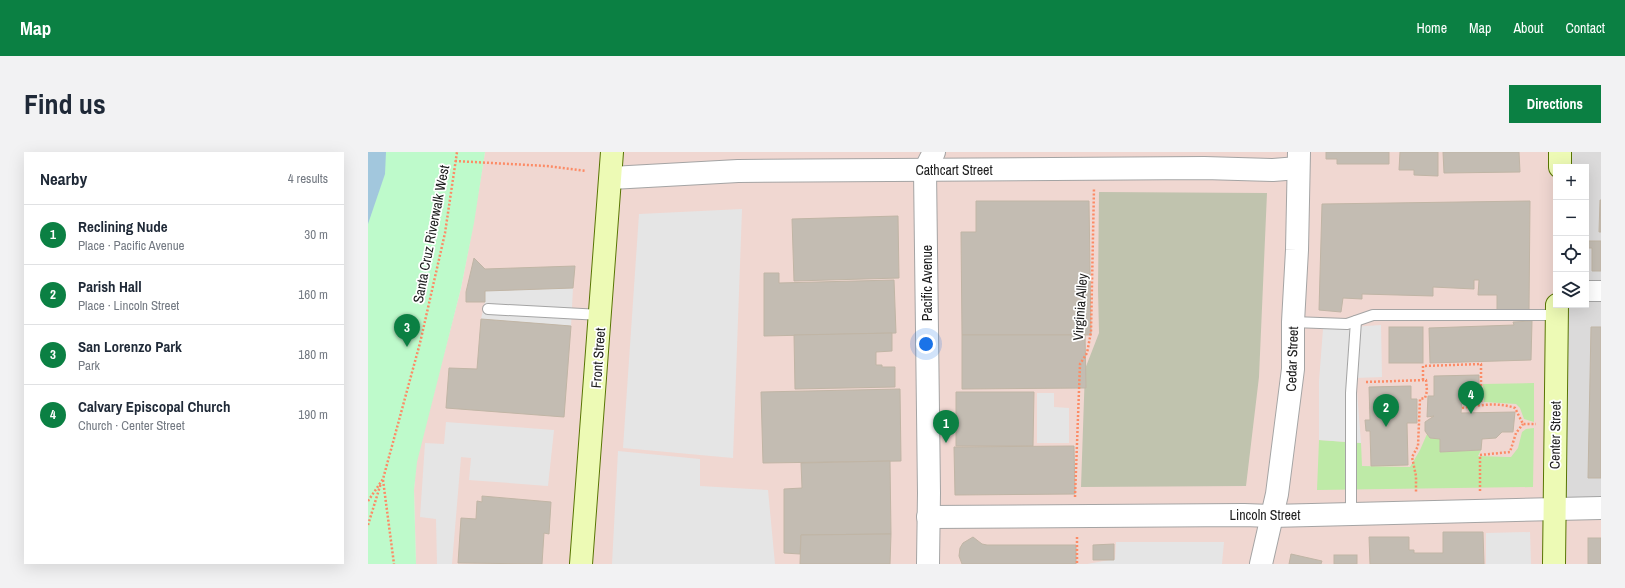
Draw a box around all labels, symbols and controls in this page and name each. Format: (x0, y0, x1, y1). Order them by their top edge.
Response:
text: Map (20, 15, 51, 41)
text: Home (1416, 19, 1447, 37)
text: Map (1469, 19, 1491, 37)
text: About (1513, 19, 1543, 37)
text: Contact (1565, 19, 1605, 37)
text: Find us (24, 85, 106, 123)
button: Directions (1509, 85, 1601, 123)
street label: Cathcart Street (915, 161, 993, 179)
street label: Santa Cruz Riverwalk West (409, 163, 453, 305)
map controls (1553, 164, 1589, 308)
button: + (1553, 164, 1589, 200)
text: Nearby (40, 167, 87, 190)
text: 4 results (288, 170, 328, 187)
button: − (1553, 200, 1589, 236)
text: Reclining Nude (78, 216, 168, 237)
text: 1 (50, 226, 56, 243)
text: 30 m (304, 226, 328, 243)
button: locate (1553, 236, 1589, 272)
text: Place · Pacific Avenue (78, 237, 185, 254)
street label: Pacific Avenue (918, 245, 936, 321)
street label: Virginia Alley (1069, 272, 1091, 341)
button: layers (1553, 272, 1589, 308)
text: Parish Hall (78, 276, 142, 297)
text: 2 (50, 286, 56, 303)
text: 160 m (298, 286, 328, 303)
text: Place · Lincoln Street (78, 297, 179, 314)
pin: 3 (394, 314, 420, 347)
street label: Cedar Street (1282, 326, 1302, 392)
street label: Front Street (587, 327, 609, 389)
your location (916, 334, 936, 354)
text: San Lorenzo Park (78, 336, 182, 357)
text: 3 (50, 346, 56, 363)
text: 180 m (298, 346, 328, 363)
text: Park (78, 357, 100, 374)
pin: 4 (1458, 381, 1484, 414)
pin: 2 (1373, 394, 1399, 427)
text: Calvary Episcopal Church (78, 396, 230, 417)
street label: Center Street (1545, 401, 1565, 469)
text: 4 (50, 406, 56, 423)
text: 190 m (298, 406, 328, 423)
pin: 1 (933, 410, 959, 443)
text: Church · Center Street (78, 417, 185, 434)
street label: Lincoln Street (1230, 506, 1300, 524)

